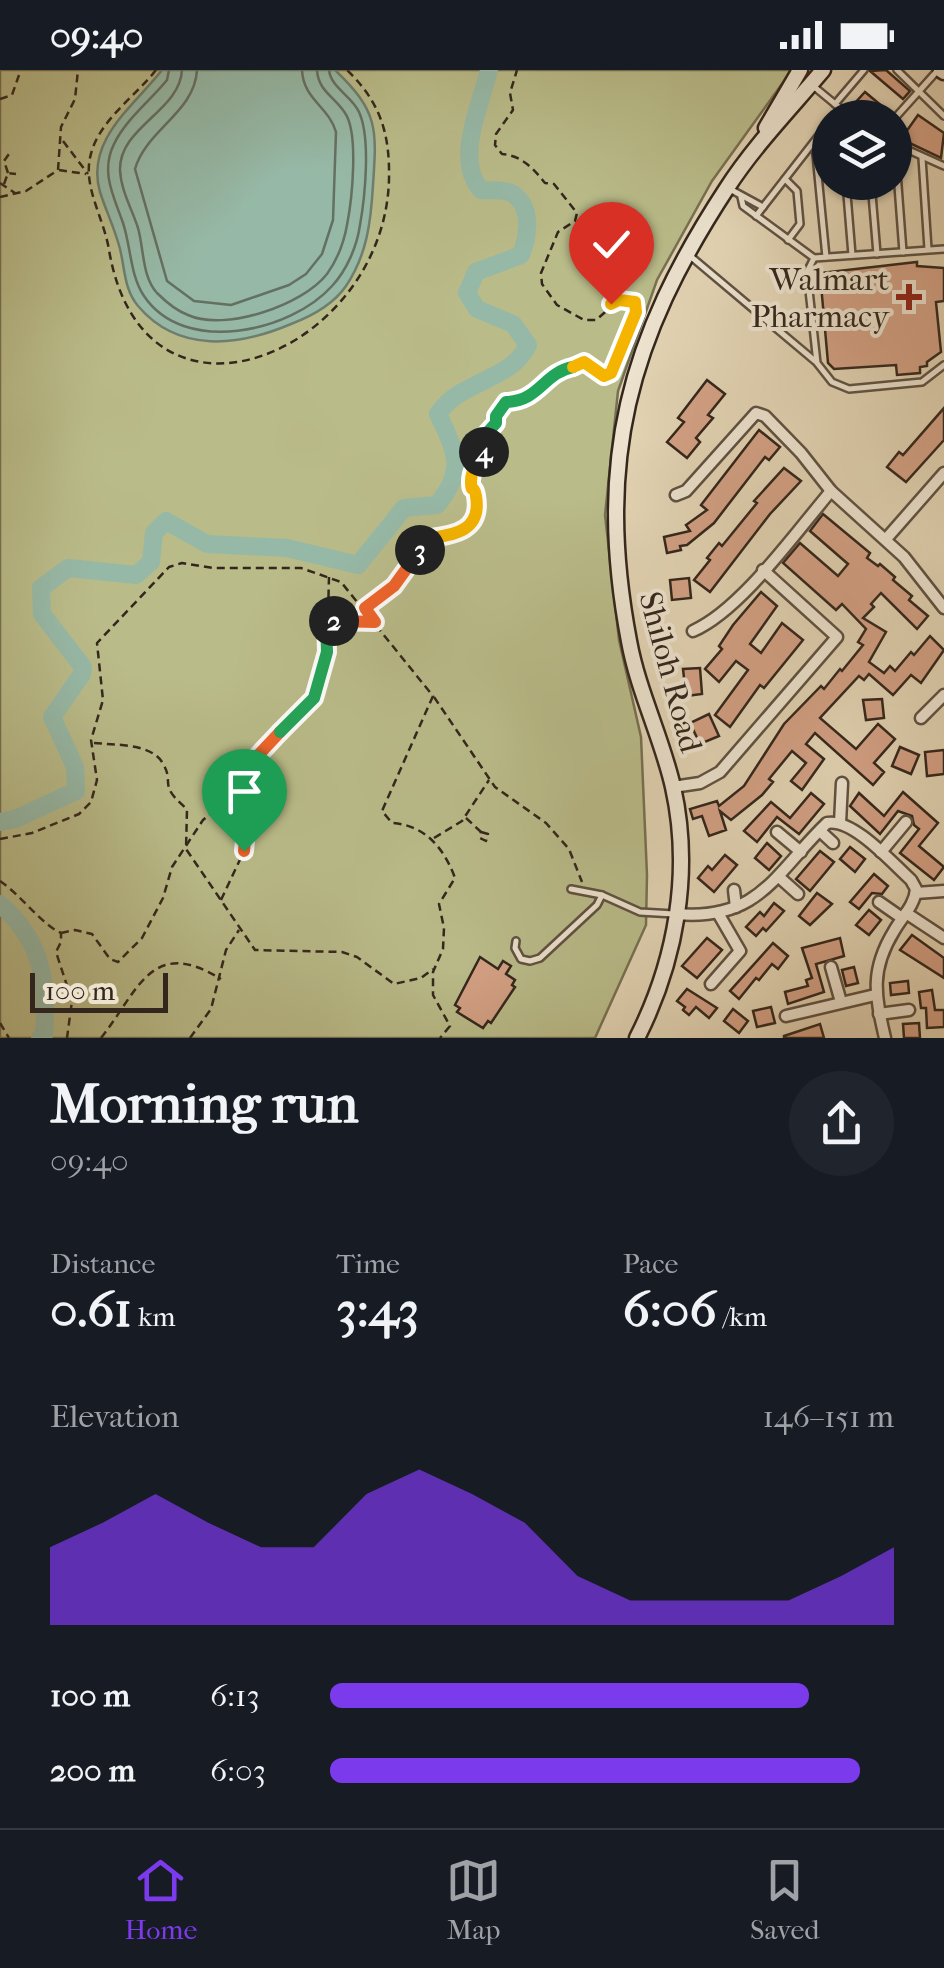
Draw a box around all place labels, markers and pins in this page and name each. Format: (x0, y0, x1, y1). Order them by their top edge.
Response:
pin (569, 202, 654, 305)
place label: Walmart Pharmacy (751, 261, 890, 335)
marker: Walmart Pharmacy (898, 286, 920, 308)
pin: 4 (459, 427, 509, 477)
pin: 3 (395, 525, 445, 575)
pin: 2 (309, 596, 359, 646)
pin (202, 749, 287, 852)

